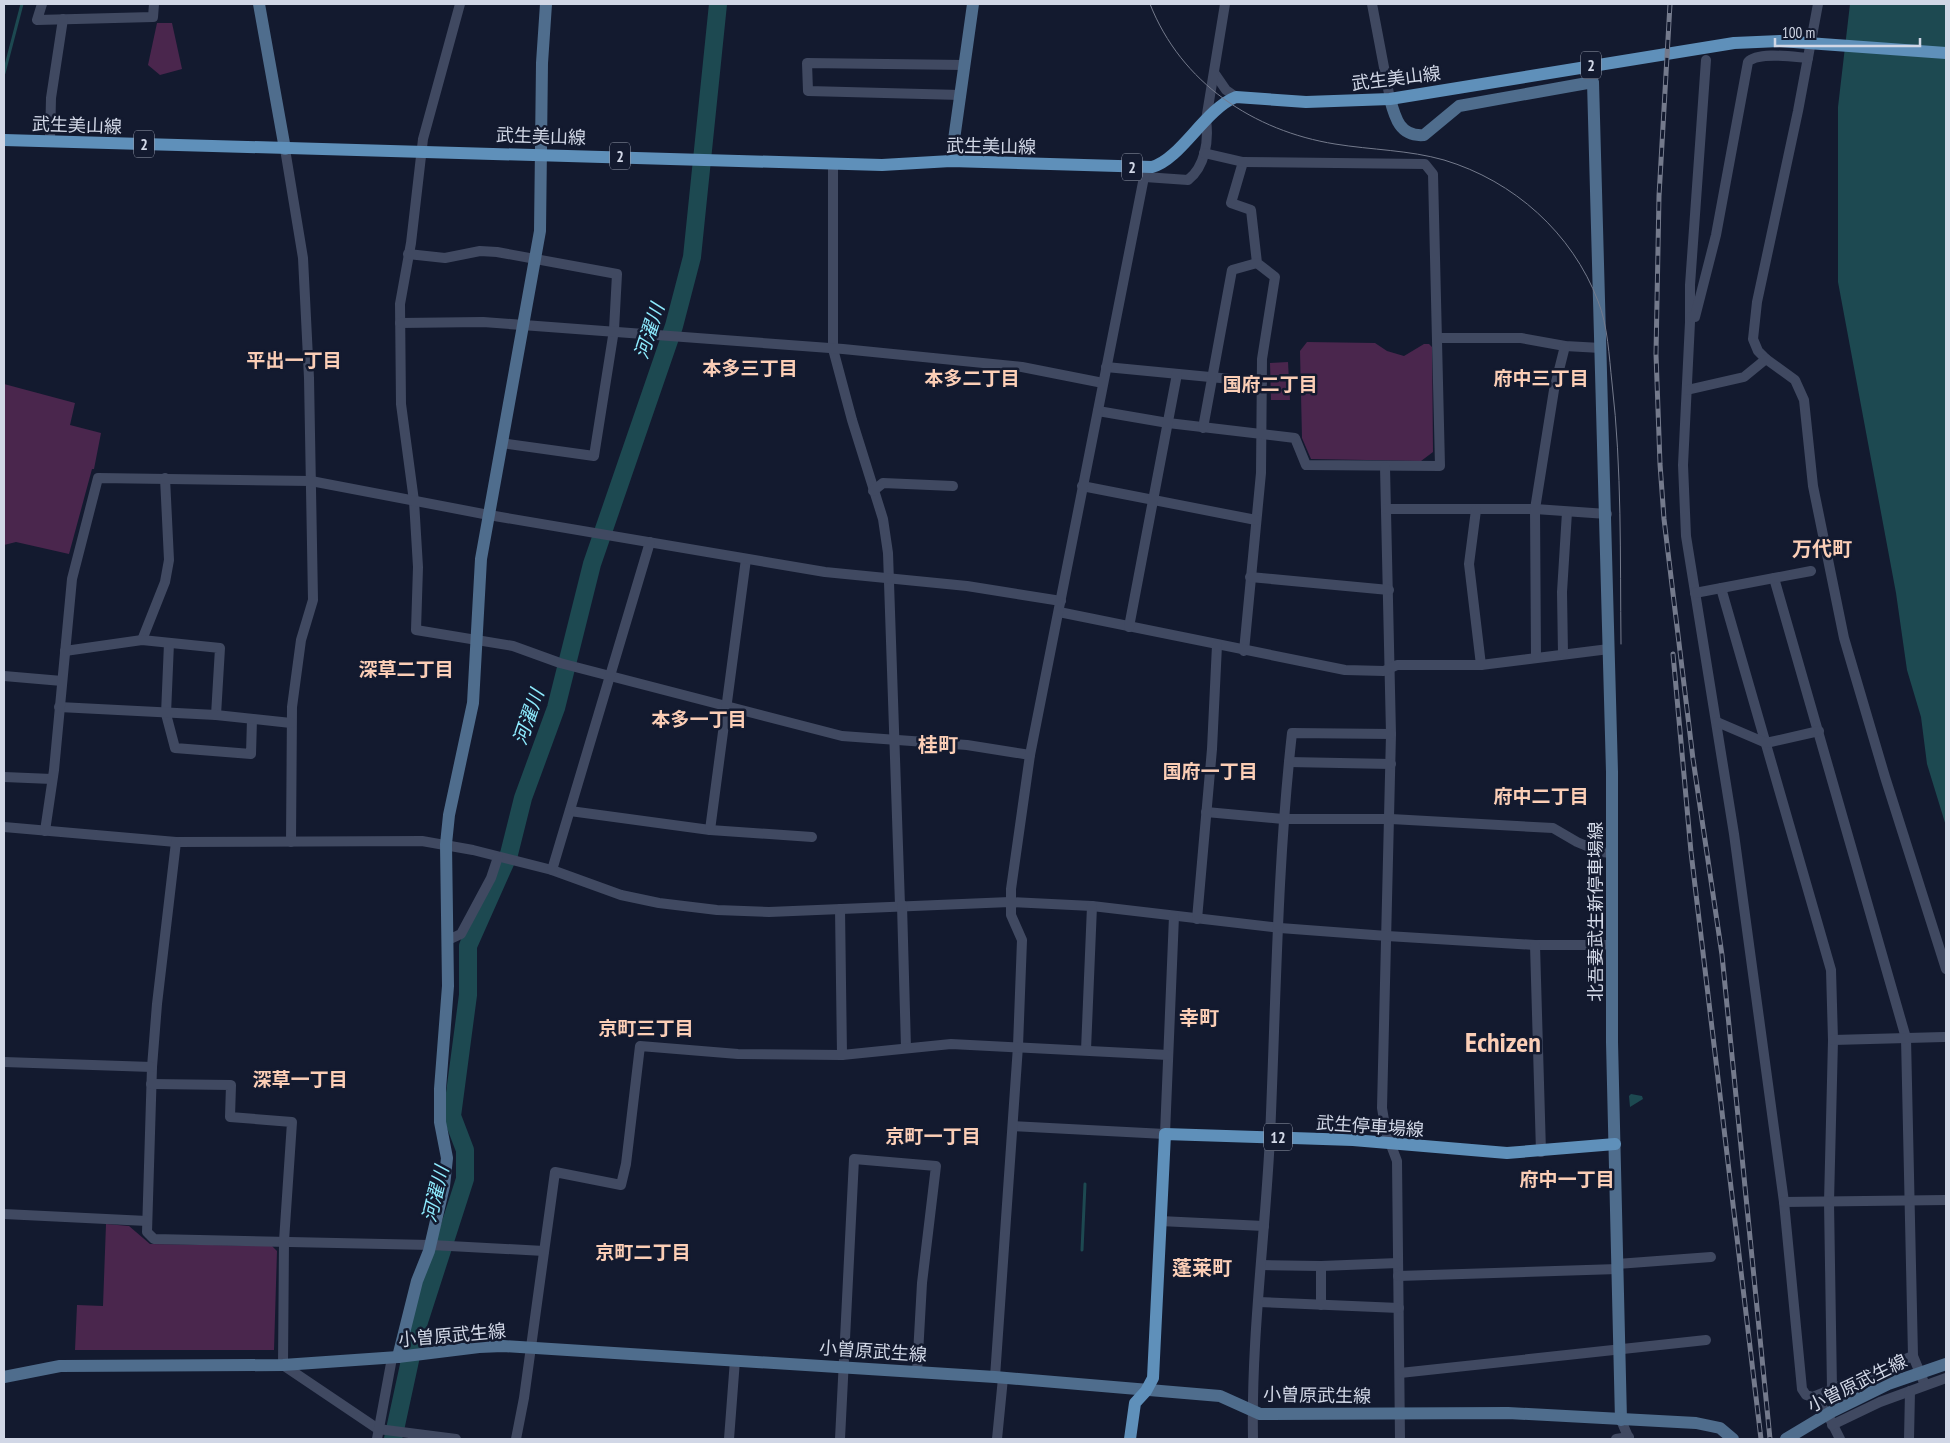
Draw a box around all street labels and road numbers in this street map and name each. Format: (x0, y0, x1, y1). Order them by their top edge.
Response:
road number: 2 (1581, 52, 1601, 78)
street label: 武生美山線 (1350, 61, 1442, 95)
street label: 武生美山線 (32, 112, 122, 138)
street label: 武生美山線 (496, 123, 586, 149)
road number: 2 (134, 130, 154, 158)
street label: 武生美山線 (946, 134, 1036, 158)
road number: 2 (610, 142, 630, 170)
road number: 2 (1122, 154, 1142, 180)
street label: 北吾妻武生新停車場線 (1584, 822, 1607, 1002)
street label: 武生停車場線 (1315, 1111, 1425, 1141)
road number: 12 (1264, 1124, 1292, 1150)
street label: 小曽原武生線 (397, 1319, 507, 1351)
street label: 小曽原武生線 (818, 1336, 928, 1366)
street label: 小曽原武生線 (1803, 1349, 1911, 1417)
street label: 小曽原武生線 (1263, 1383, 1371, 1407)

